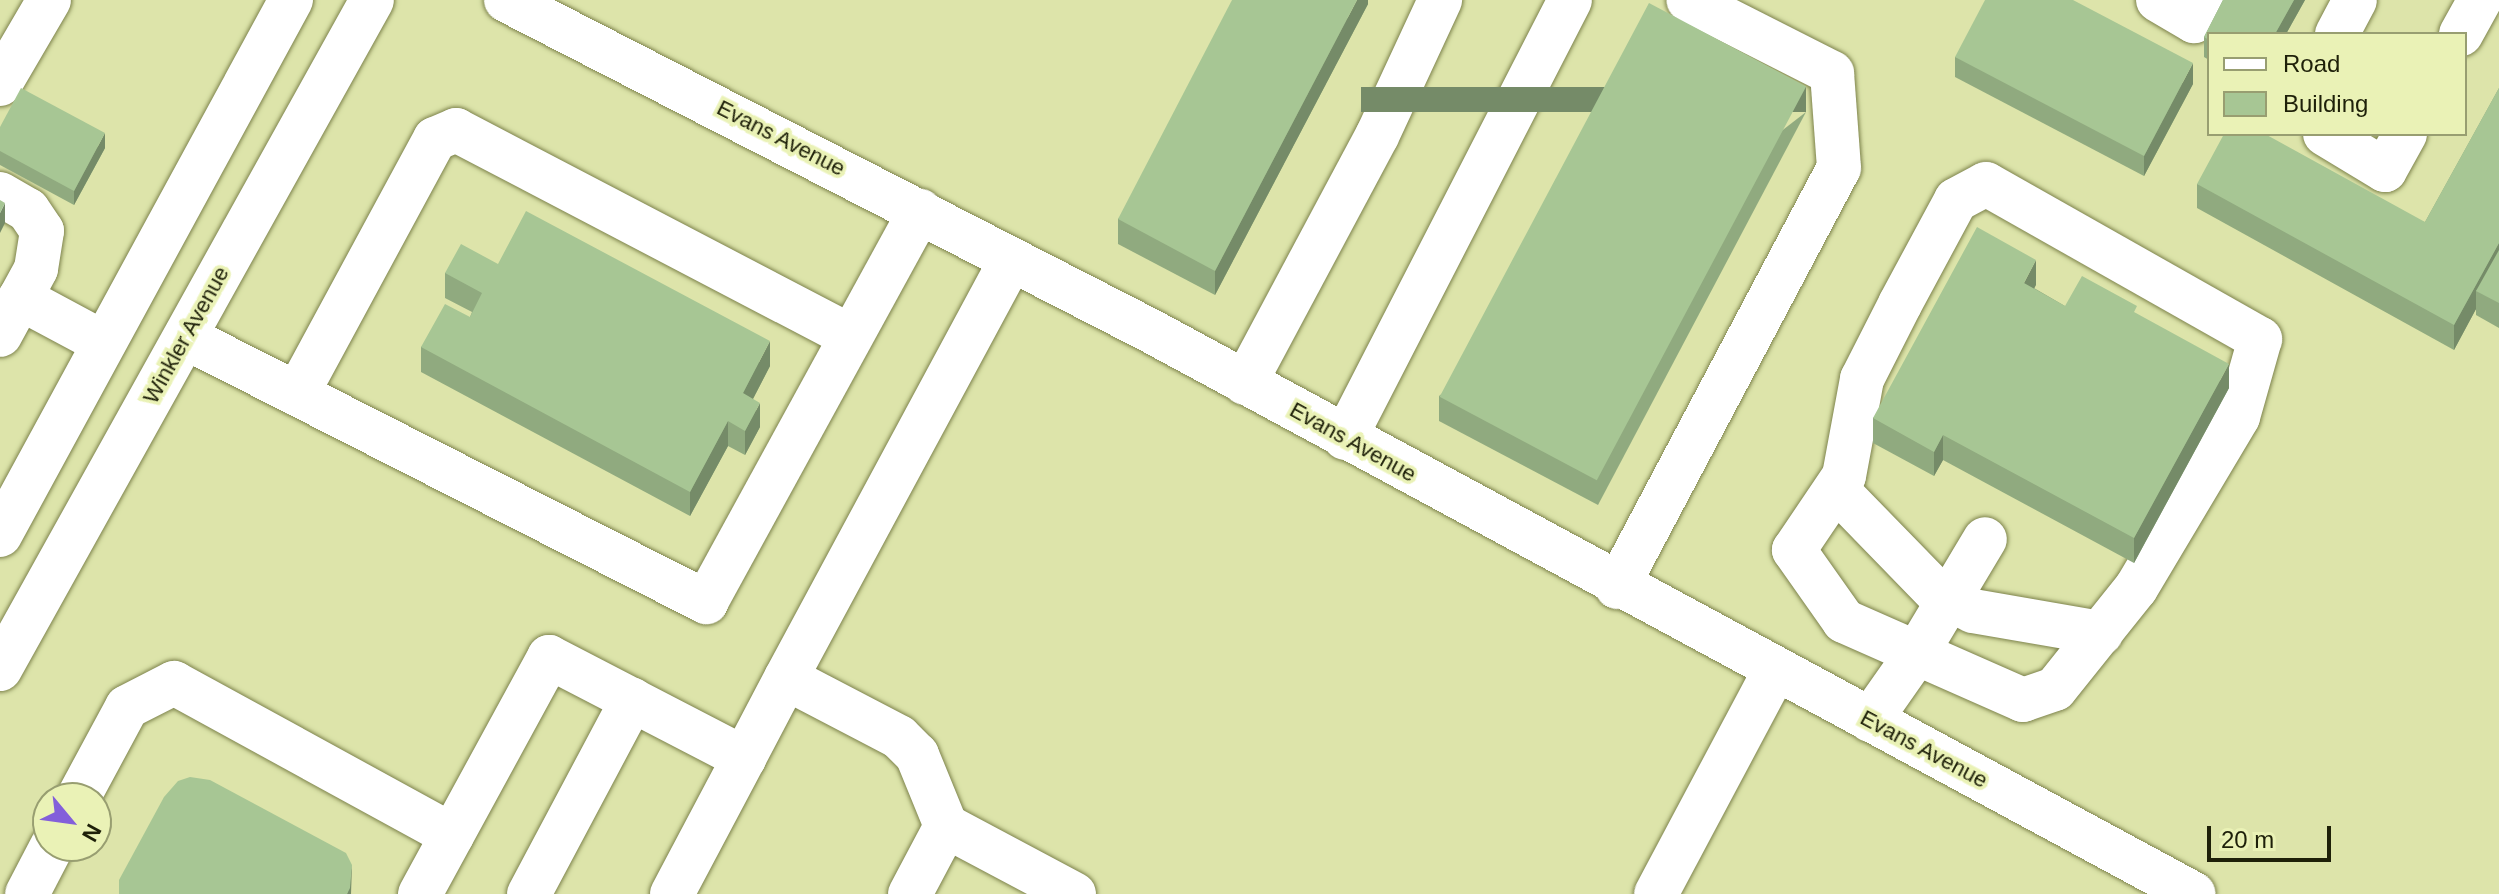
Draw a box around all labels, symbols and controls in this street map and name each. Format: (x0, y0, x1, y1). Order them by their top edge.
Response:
legend (2207, 32, 2467, 136)
text: Road (2283, 50, 2340, 77)
text: Building (2283, 90, 2368, 117)
street label: Evans Avenue (712, 94, 850, 182)
street label: Winkler Avenue (137, 261, 235, 409)
street label: Evans Avenue (1285, 396, 1421, 488)
street label: Evans Avenue (1855, 704, 1993, 794)
north arrow (32, 782, 112, 862)
scale bar (2211, 810, 2335, 860)
text: N (77, 820, 106, 846)
text: 20 m (2221, 826, 2274, 853)

